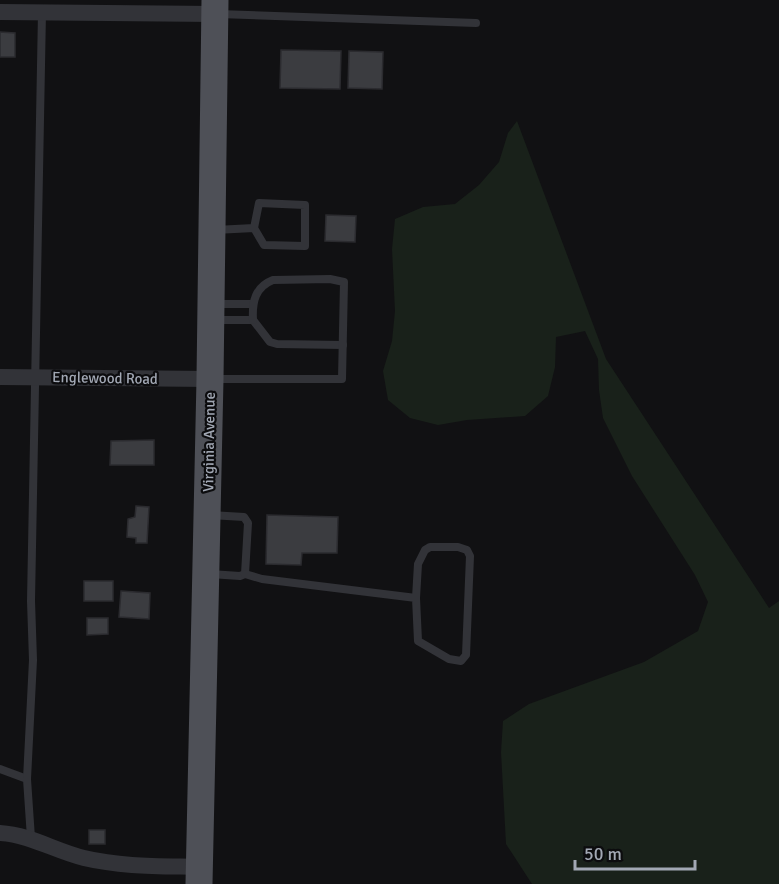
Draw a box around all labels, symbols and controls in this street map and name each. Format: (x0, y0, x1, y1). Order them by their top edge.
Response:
street label: Englewood Road (52, 368, 158, 388)
street label: Virginia Avenue (199, 392, 219, 492)
scale bar (575, 833, 695, 871)
text: 50 m (584, 843, 622, 865)

